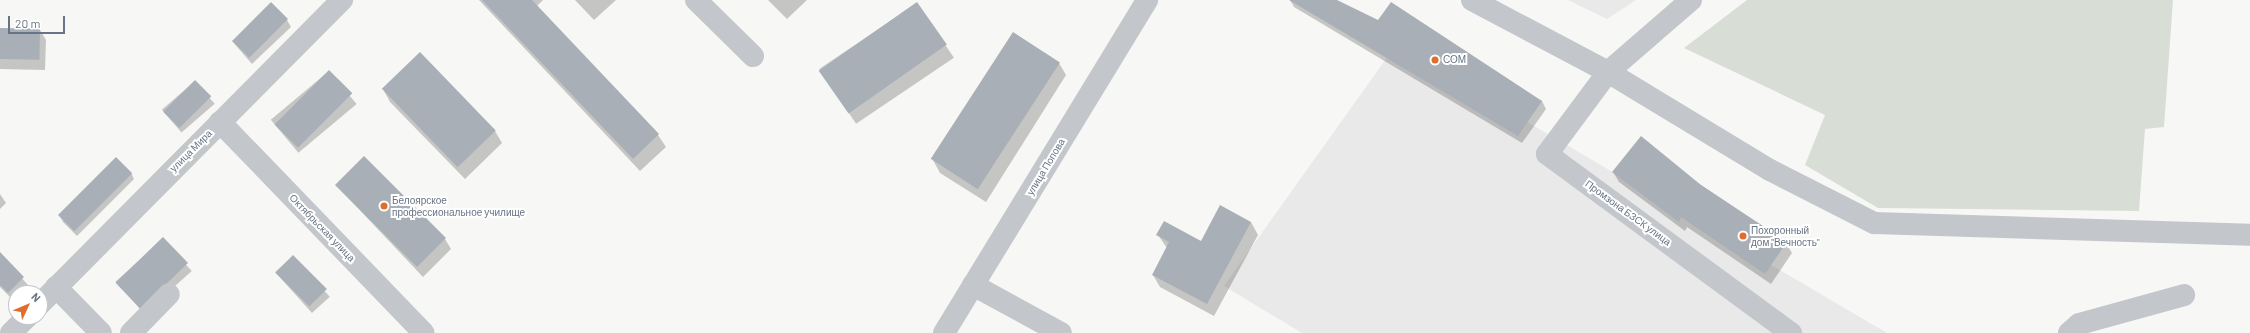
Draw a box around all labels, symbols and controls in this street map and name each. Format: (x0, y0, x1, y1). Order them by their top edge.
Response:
scale bar (10, 8, 67, 34)
text: 20 m (15, 16, 41, 30)
place label: СОМ (1443, 54, 1466, 66)
marker: СОМ (1430, 55, 1440, 65)
street label: улица Мира (167, 127, 215, 175)
street label: улица Попова (1024, 136, 1068, 198)
street label: Промзона БЗСК улица (1583, 178, 1673, 248)
street label: Октябрьская улица (287, 192, 357, 264)
place label: Белоярское профессиональное училище (392, 194, 525, 218)
marker: Белоярское профессиональное училище (379, 201, 389, 211)
place label: Похоронный дом "Вечность" (1751, 224, 1820, 248)
marker: Похоронный дом "Вечность" (1738, 231, 1748, 241)
north arrow (8, 285, 48, 325)
text: N (29, 290, 43, 304)

